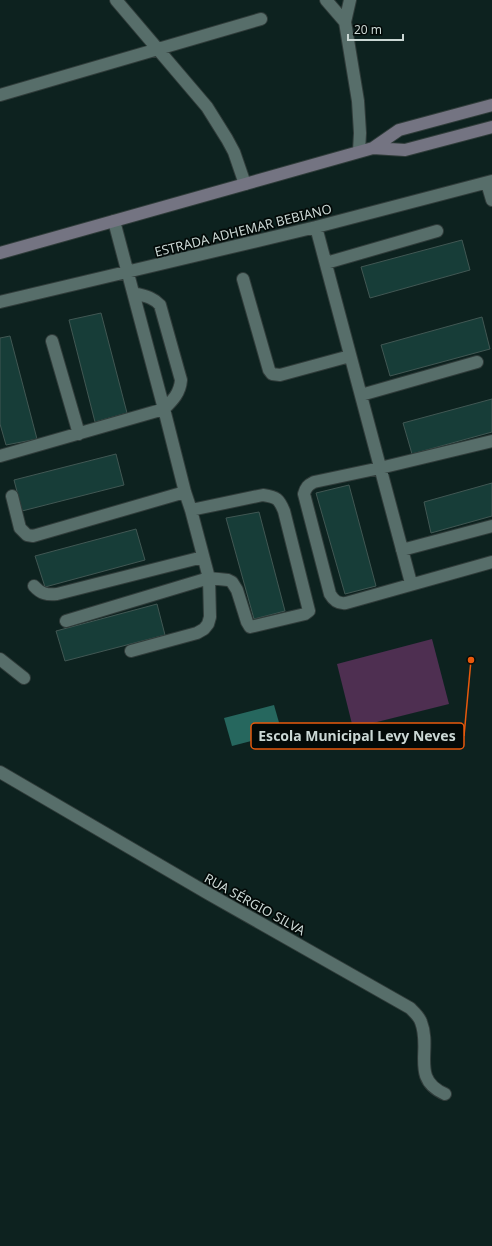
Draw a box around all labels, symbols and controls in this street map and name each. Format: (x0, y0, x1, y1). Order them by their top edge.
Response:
scale bar (348, 16, 403, 42)
text: 20 m (354, 21, 382, 38)
street label: ESTRADA ADHEMAR BEBIANO (153, 199, 333, 261)
callout: Escola Municipal Levy Neves (251, 723, 464, 749)
text: Escola Municipal Levy Neves (258, 726, 456, 745)
street label: RUA SÉRGIO SILVA (201, 869, 309, 940)

